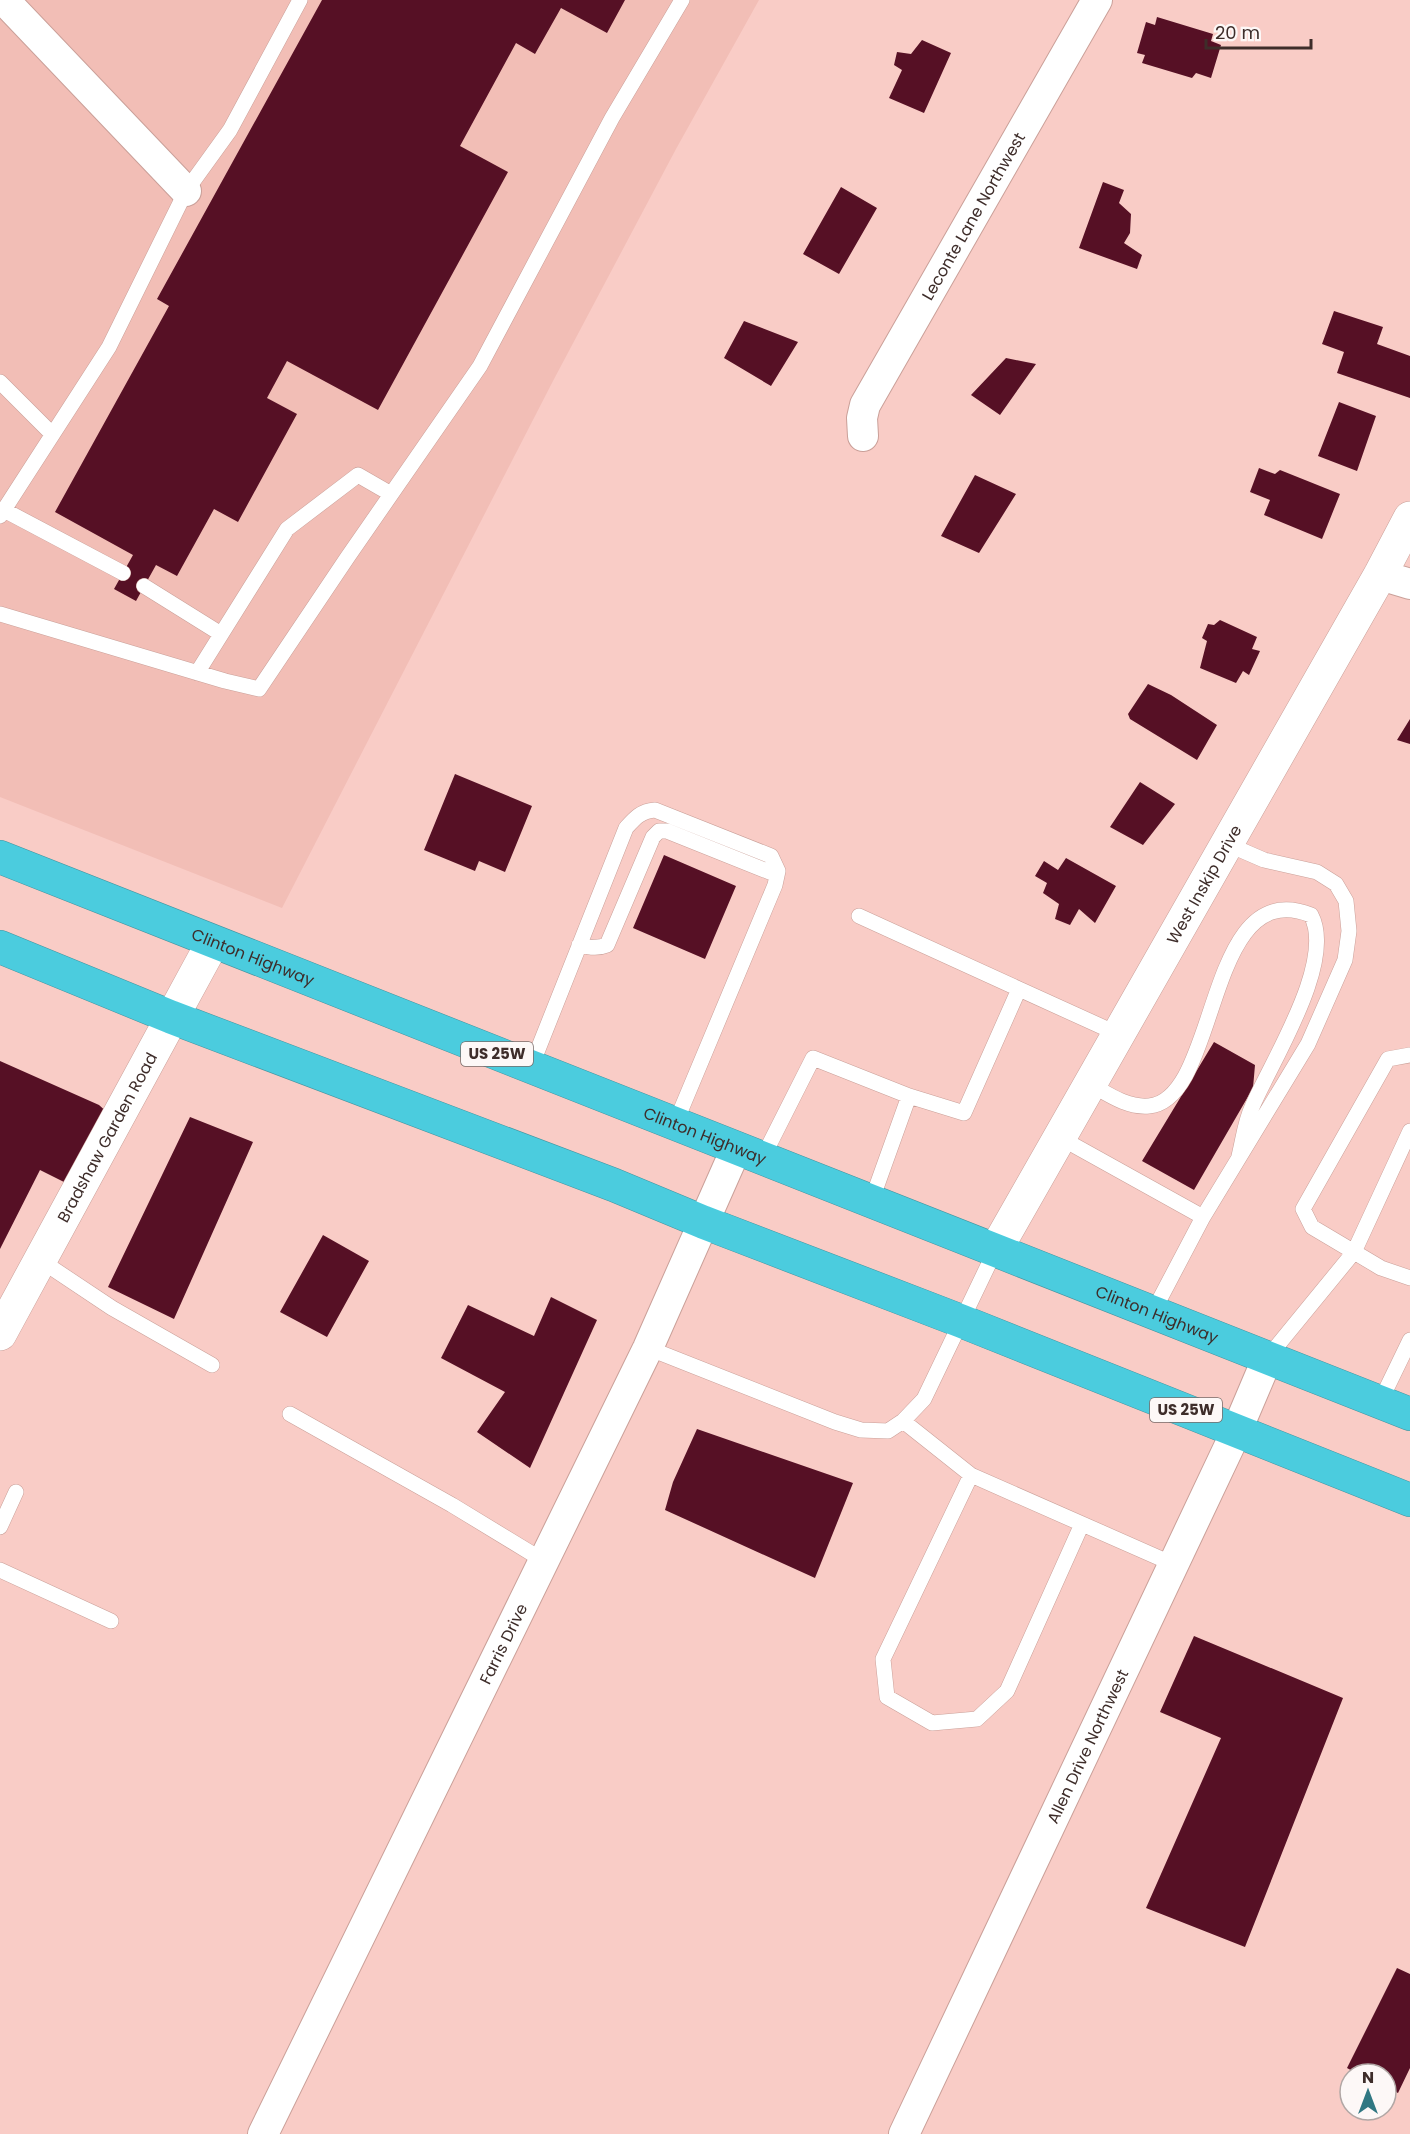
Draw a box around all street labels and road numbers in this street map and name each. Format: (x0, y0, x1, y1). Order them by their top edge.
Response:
street label: Leconte Lane Northwest (916, 128, 1031, 305)
street label: West Inskip Drive (1161, 821, 1247, 948)
street label: Clinton Highway (188, 923, 318, 992)
road number: US 25W (461, 1042, 533, 1066)
street label: Bradshaw Garden Road (52, 1048, 163, 1227)
street label: Clinton Highway (640, 1101, 770, 1171)
street label: Clinton Highway (1092, 1280, 1222, 1349)
road number: US 25W (1150, 1398, 1222, 1422)
street label: Farris Drive (474, 1599, 533, 1688)
street label: Allen Drive Northwest (1042, 1665, 1134, 1827)

